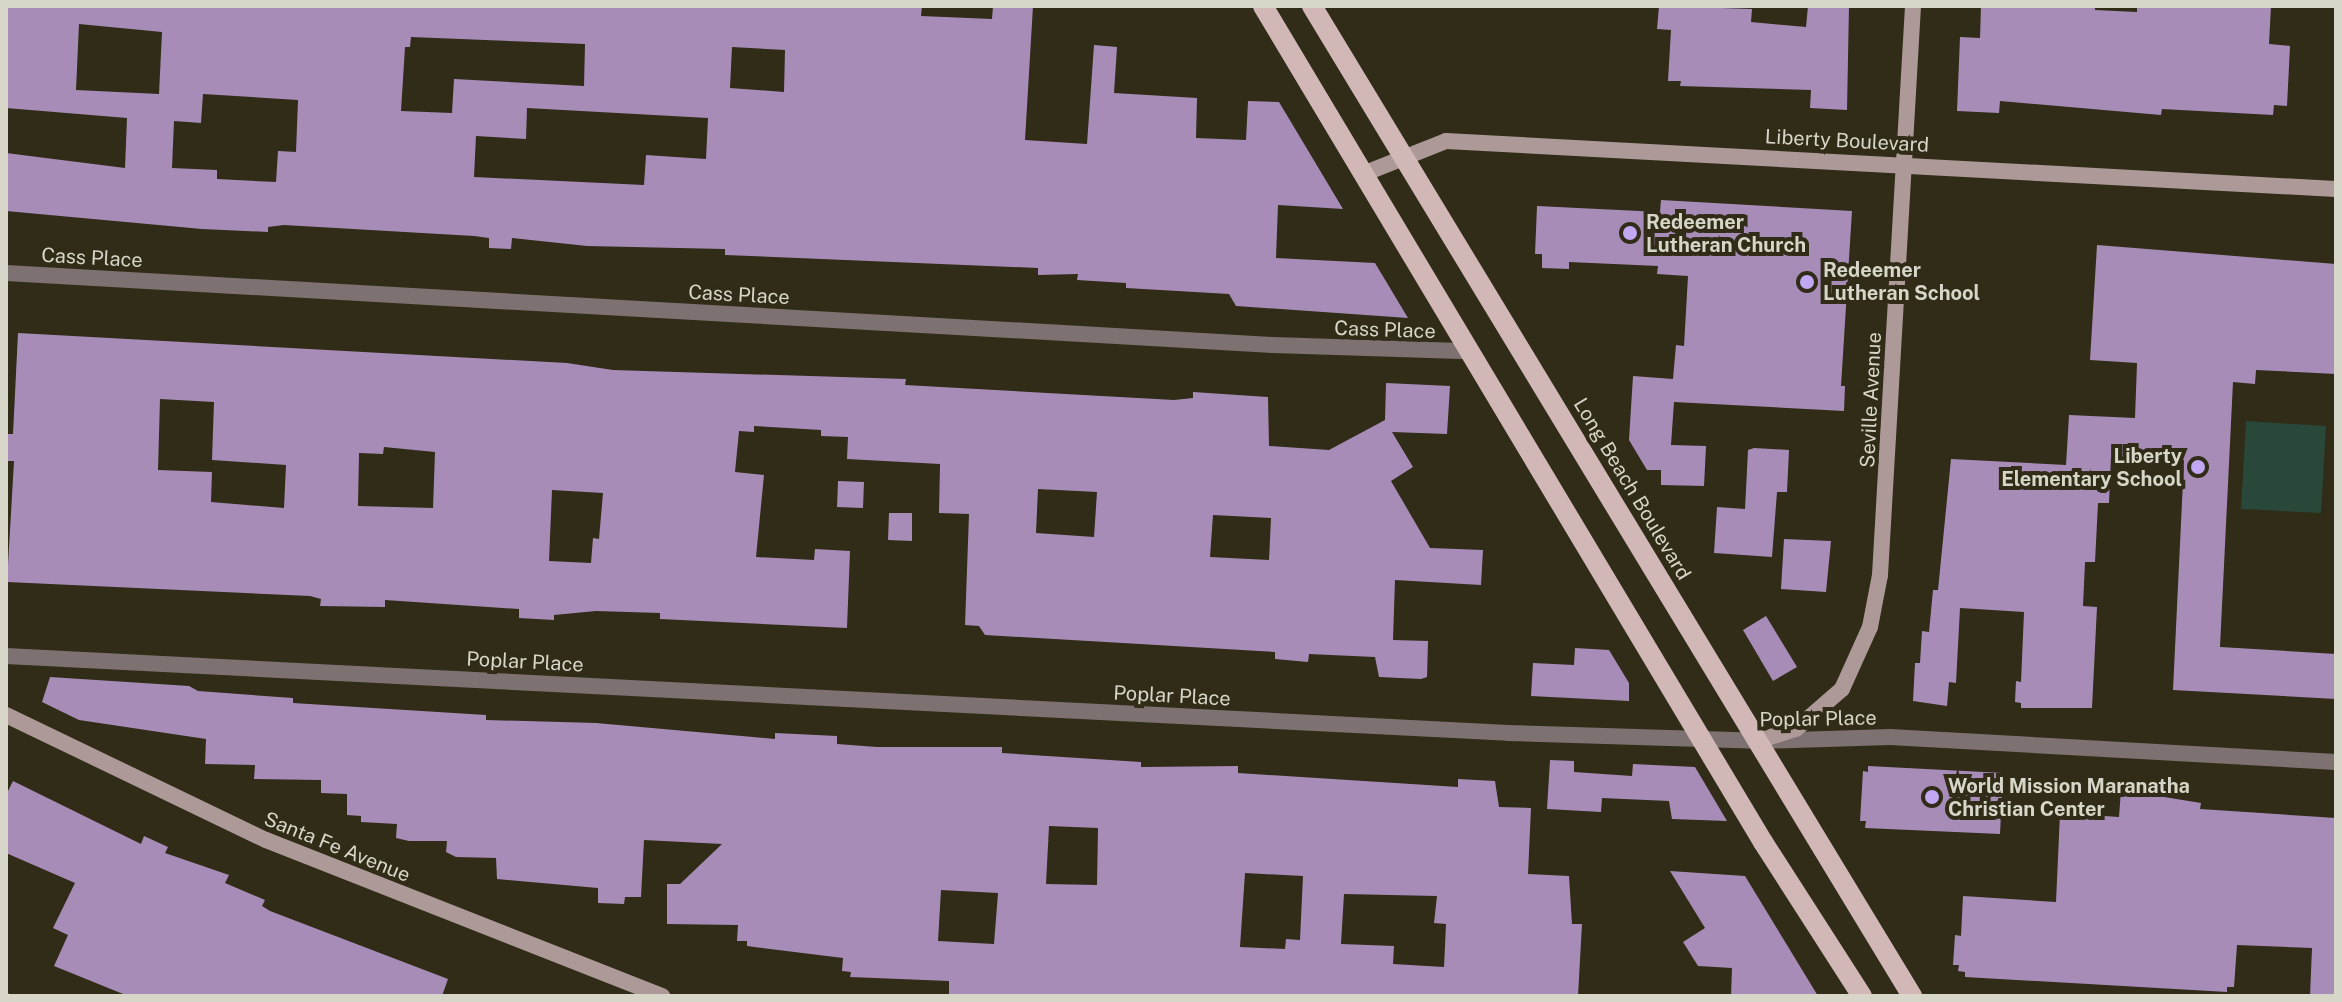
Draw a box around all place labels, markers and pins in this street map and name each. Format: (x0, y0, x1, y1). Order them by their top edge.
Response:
place label: Redeemer Lutheran Church (1646, 210, 1806, 257)
marker: Redeemer Lutheran Church (1621, 224, 1639, 242)
place label: Redeemer Lutheran School (1823, 258, 1980, 305)
marker: Redeemer Lutheran School (1798, 273, 1816, 291)
place label: Liberty Elementary School (2001, 444, 2182, 491)
marker: Liberty Elementary School (2189, 458, 2207, 476)
place label: World Mission Maranatha Christian Center (1948, 774, 2190, 821)
marker: World Mission Maranatha Christian Center (1923, 788, 1941, 806)

